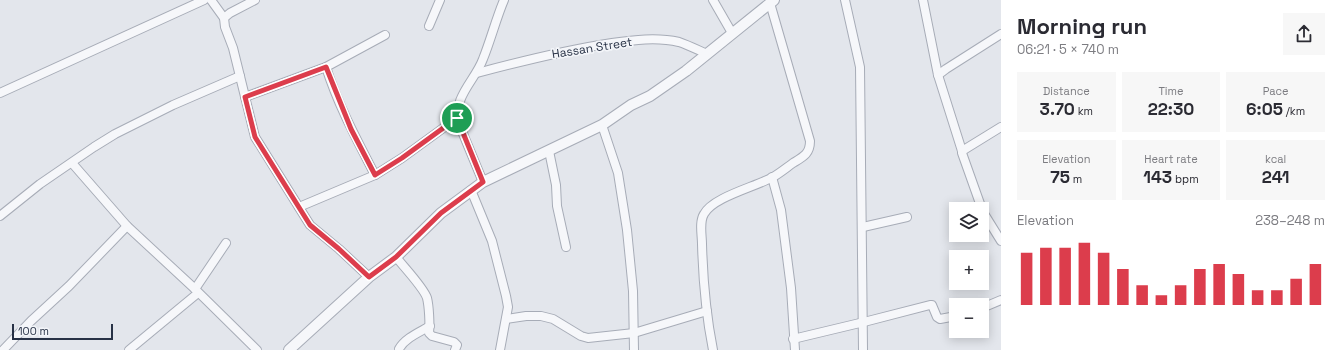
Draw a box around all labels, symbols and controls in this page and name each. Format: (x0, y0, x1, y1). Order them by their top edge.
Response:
text: Morning run (1017, 12, 1147, 40)
button: share (1283, 13, 1325, 55)
street label: Hassan Street (551, 34, 633, 62)
text: 06:21 · 5 × 740 m (1017, 41, 1119, 58)
text: Distance (1043, 84, 1090, 98)
text: Time (1158, 84, 1184, 98)
text: Pace (1263, 84, 1289, 98)
text: 3.70 (1040, 98, 1075, 120)
text: 22:30 (1148, 98, 1194, 120)
text: 6:05 (1246, 98, 1283, 120)
pin (440, 101, 474, 135)
text: km (1075, 104, 1093, 118)
text: /km (1283, 104, 1305, 118)
icon: arrive (446, 107, 468, 129)
text: Elevation (1042, 152, 1090, 166)
text: Heart rate (1144, 152, 1198, 166)
text: kcal (1265, 152, 1286, 166)
text: 75 (1050, 166, 1070, 188)
text: 143 (1143, 166, 1172, 188)
text: 241 (1262, 166, 1290, 188)
text: m (1070, 172, 1082, 186)
text: bpm (1172, 172, 1199, 186)
map controls (949, 202, 989, 338)
button: layers (949, 202, 989, 242)
text: Elevation (1017, 212, 1074, 229)
text: 238–248 m (1255, 212, 1325, 229)
button: + (949, 250, 989, 290)
button: − (949, 298, 989, 338)
scale bar (12, 322, 113, 341)
text: 100 m (18, 324, 49, 338)

